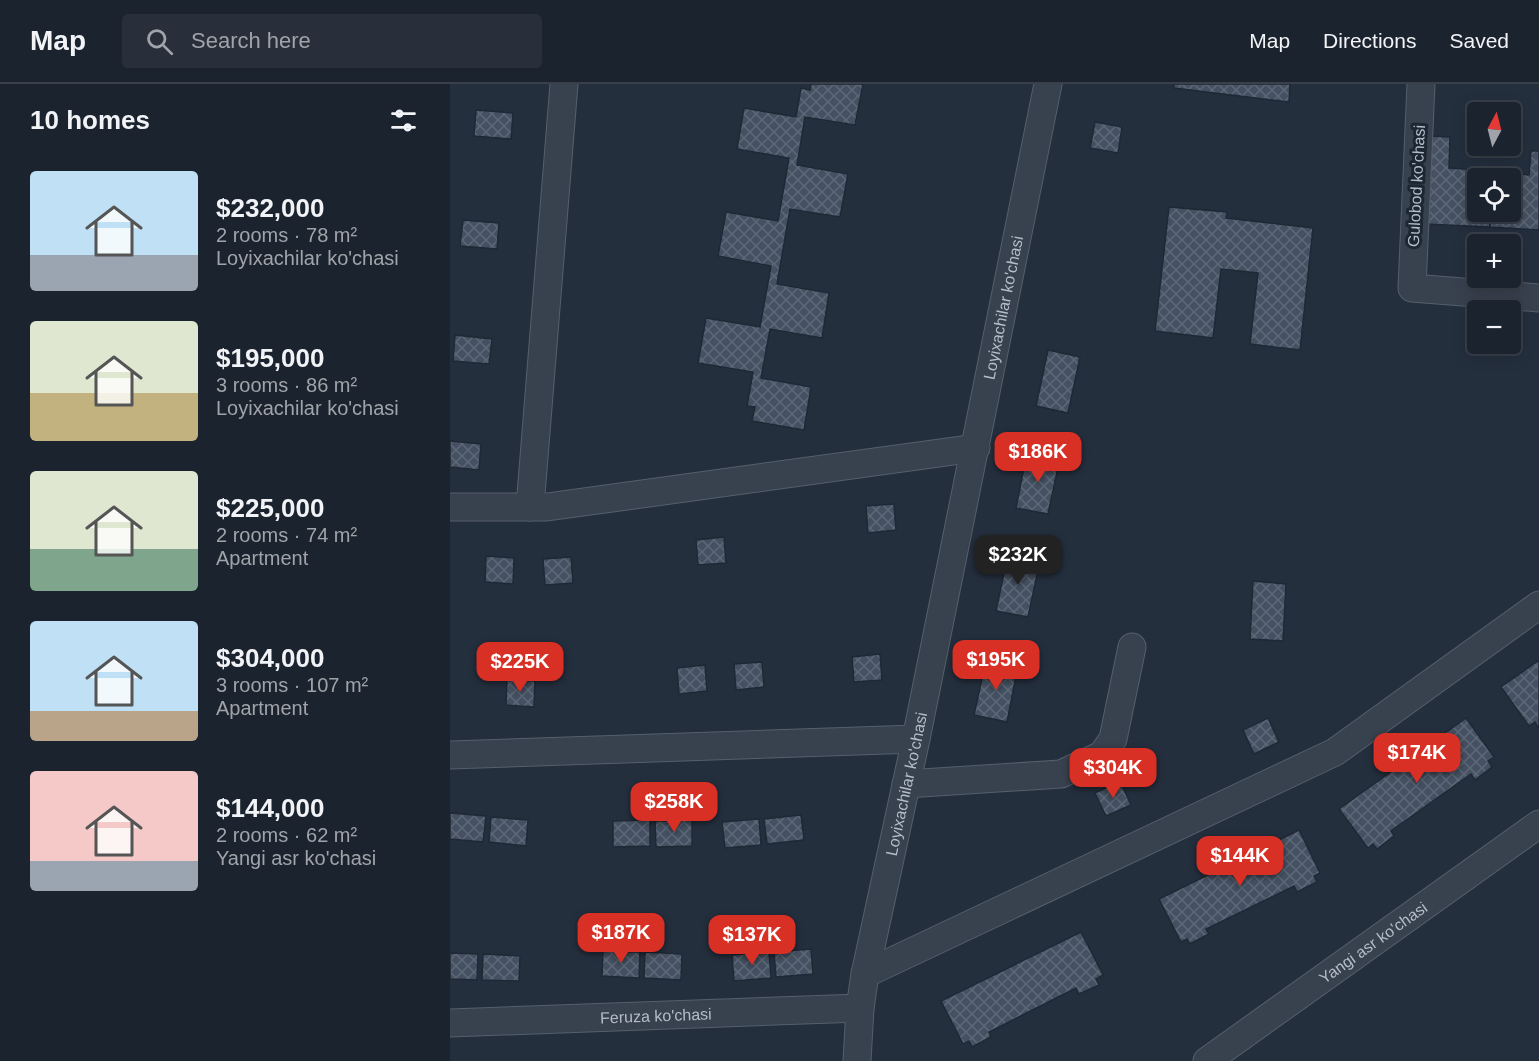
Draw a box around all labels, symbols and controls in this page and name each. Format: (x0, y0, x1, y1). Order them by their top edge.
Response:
search box (122, 14, 542, 68)
text: Map (30, 25, 86, 56)
icon: search (143, 25, 176, 58)
text: Search here (191, 28, 311, 53)
text: Map (1249, 29, 1290, 52)
text: Directions (1323, 29, 1416, 52)
text: Saved (1449, 29, 1509, 52)
north arrow (1467, 102, 1521, 156)
map controls (1467, 102, 1521, 354)
icon: filters (387, 104, 420, 137)
text: 10 homes (30, 105, 150, 135)
street label: Gulobod ko'chasi (1405, 125, 1428, 248)
button: locate (1467, 168, 1521, 222)
text: $232,000 (216, 193, 324, 223)
icon: home (78, 195, 150, 267)
text: 2 rooms · 78 m² (216, 224, 357, 246)
street label: Loyixachilar ko'chasi (981, 234, 1026, 381)
button: + (1467, 234, 1521, 288)
text: Loyixachilar ko'chasi (216, 247, 399, 269)
button: − (1467, 300, 1521, 354)
text: $195,000 (216, 343, 324, 373)
icon: home (78, 345, 150, 417)
text: 3 rooms · 86 m² (216, 374, 357, 396)
text: Loyixachilar ko'chasi (216, 397, 399, 419)
pin: $186K (996, 432, 1080, 483)
text: $186K (1009, 440, 1067, 462)
text: $225,000 (216, 493, 324, 523)
icon: home (78, 495, 150, 567)
text: 2 rooms · 74 m² (216, 524, 357, 546)
pin: $232K (976, 535, 1060, 586)
text: $232K (989, 543, 1047, 565)
text: Apartment (216, 547, 308, 569)
pin: $195K (954, 640, 1038, 691)
pin: $225K (478, 642, 562, 693)
text: $304,000 (216, 643, 324, 673)
icon: home (78, 645, 150, 717)
text: $195K (967, 648, 1025, 670)
text: $225K (491, 650, 549, 672)
text: 3 rooms · 107 m² (216, 674, 368, 696)
text: Apartment (216, 697, 308, 719)
street label: Loyixachilar ko'chasi (883, 711, 930, 857)
pin: $174K (1375, 733, 1459, 784)
text: $174K (1388, 741, 1446, 763)
pin: $304K (1071, 748, 1155, 799)
text: $304K (1084, 756, 1142, 778)
pin: $258K (632, 782, 716, 833)
text: $258K (645, 790, 703, 812)
text: $144,000 (216, 793, 324, 823)
icon: home (78, 795, 150, 867)
text: 2 rooms · 62 m² (216, 824, 357, 846)
pin: $144K (1198, 836, 1282, 887)
text: $144K (1211, 844, 1269, 866)
text: Yangi asr ko'chasi (216, 847, 376, 869)
street label: Yangi asr ko'chasi (1316, 899, 1430, 987)
pin: $187K (579, 913, 663, 964)
pin: $137K (710, 915, 794, 966)
text: $187K (592, 921, 650, 943)
text: $137K (723, 923, 781, 945)
street label: Feruza ko'chasi (600, 1005, 712, 1027)

